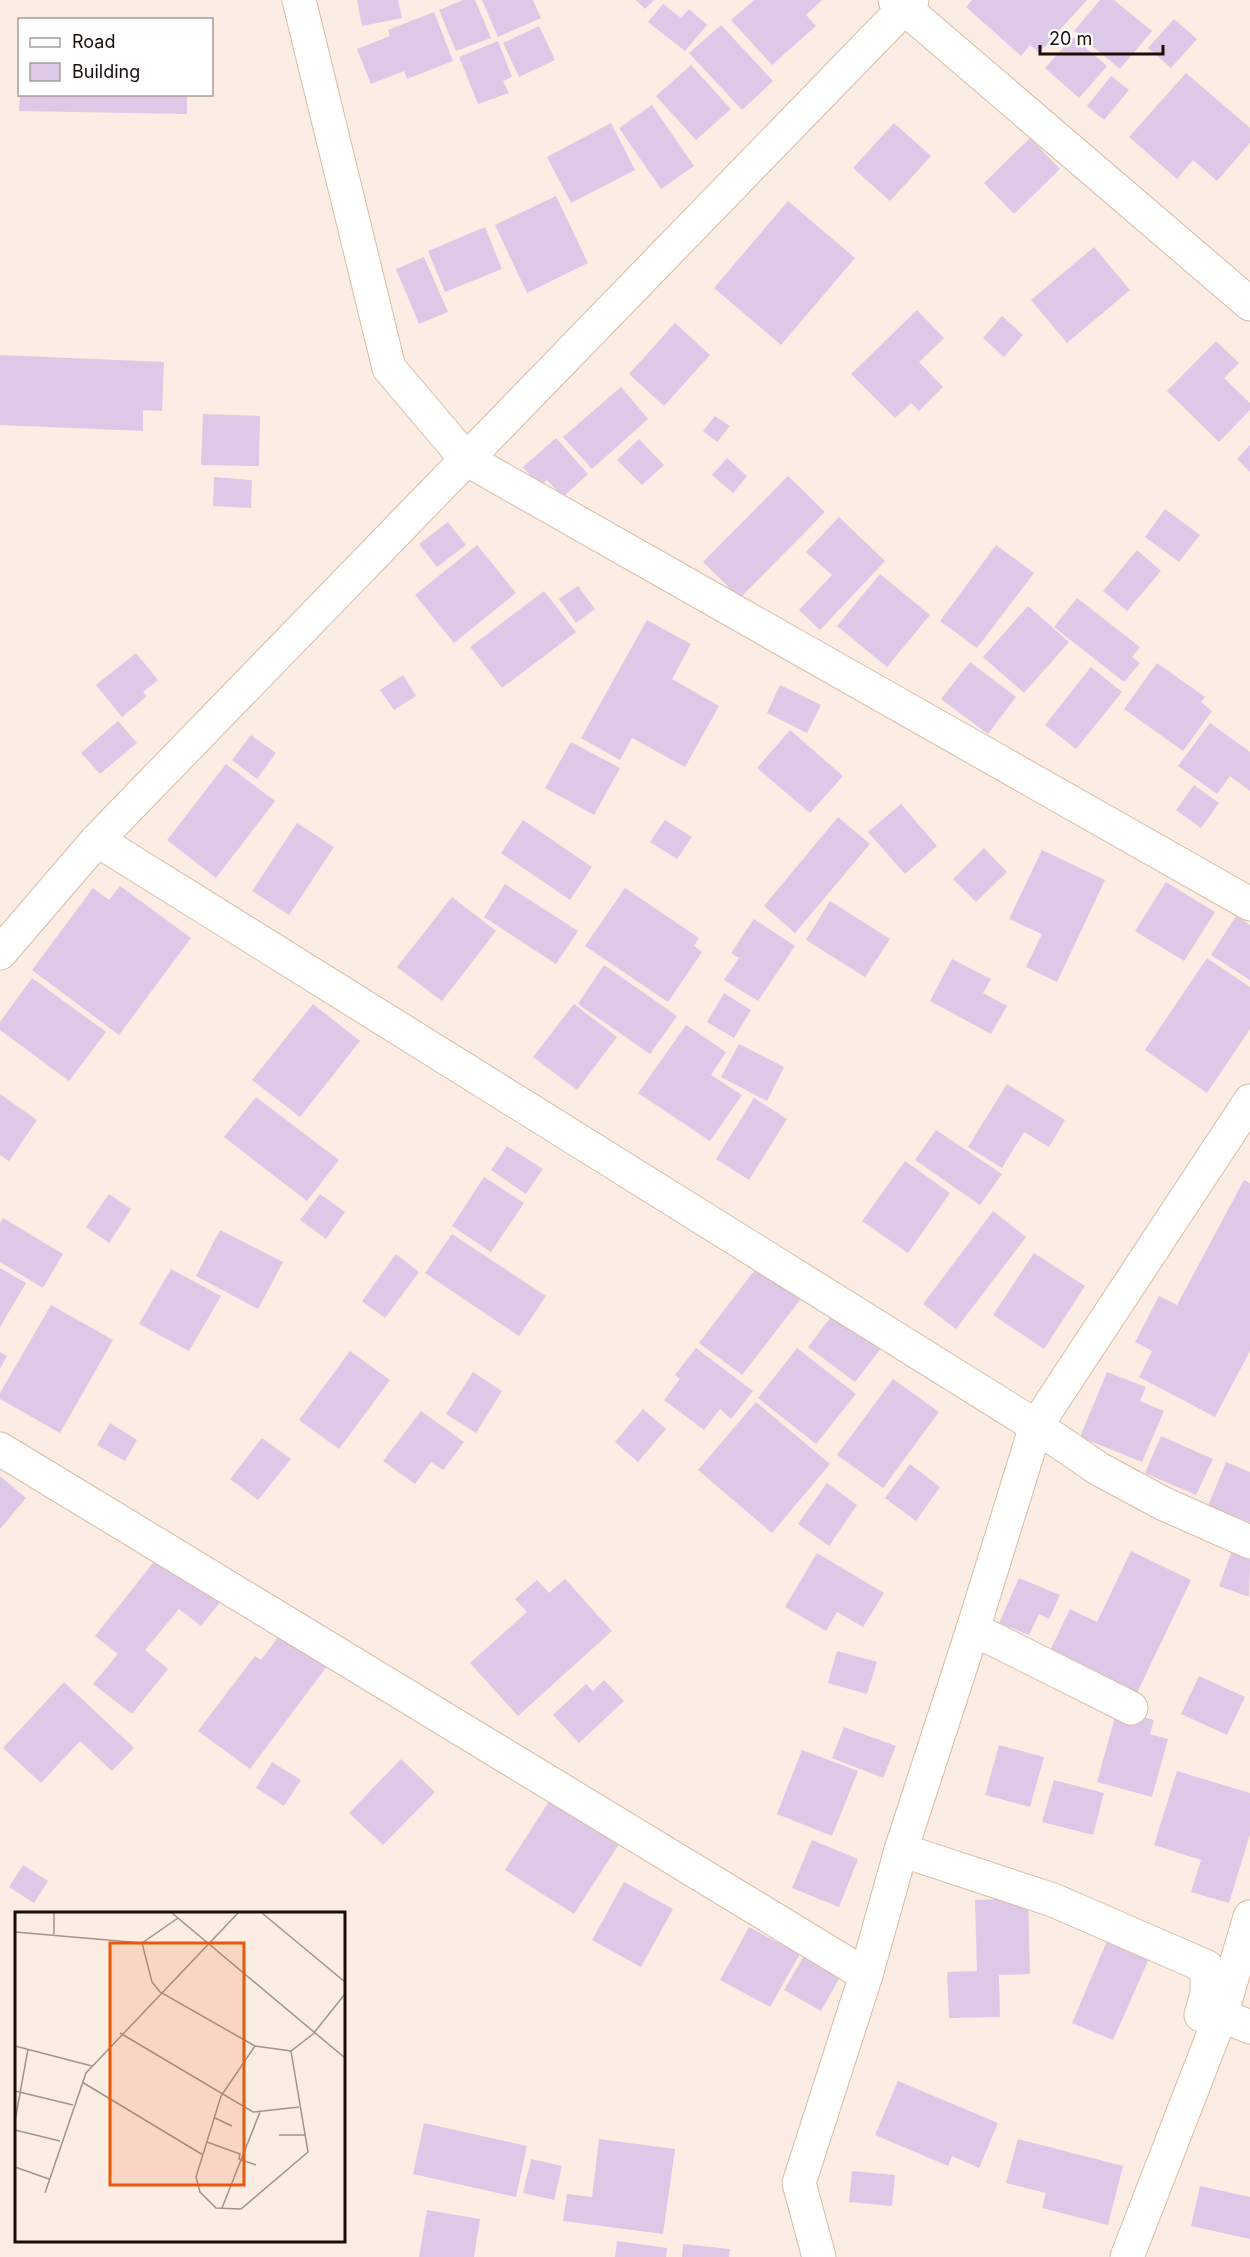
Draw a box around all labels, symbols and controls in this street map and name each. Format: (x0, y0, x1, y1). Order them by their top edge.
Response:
legend (18, 18, 213, 96)
scale bar (1040, 18, 1163, 56)
text: 20 m (1049, 28, 1092, 49)
text: Road (72, 31, 115, 52)
text: Building (72, 61, 140, 82)
inset map (15, 1912, 345, 2242)

